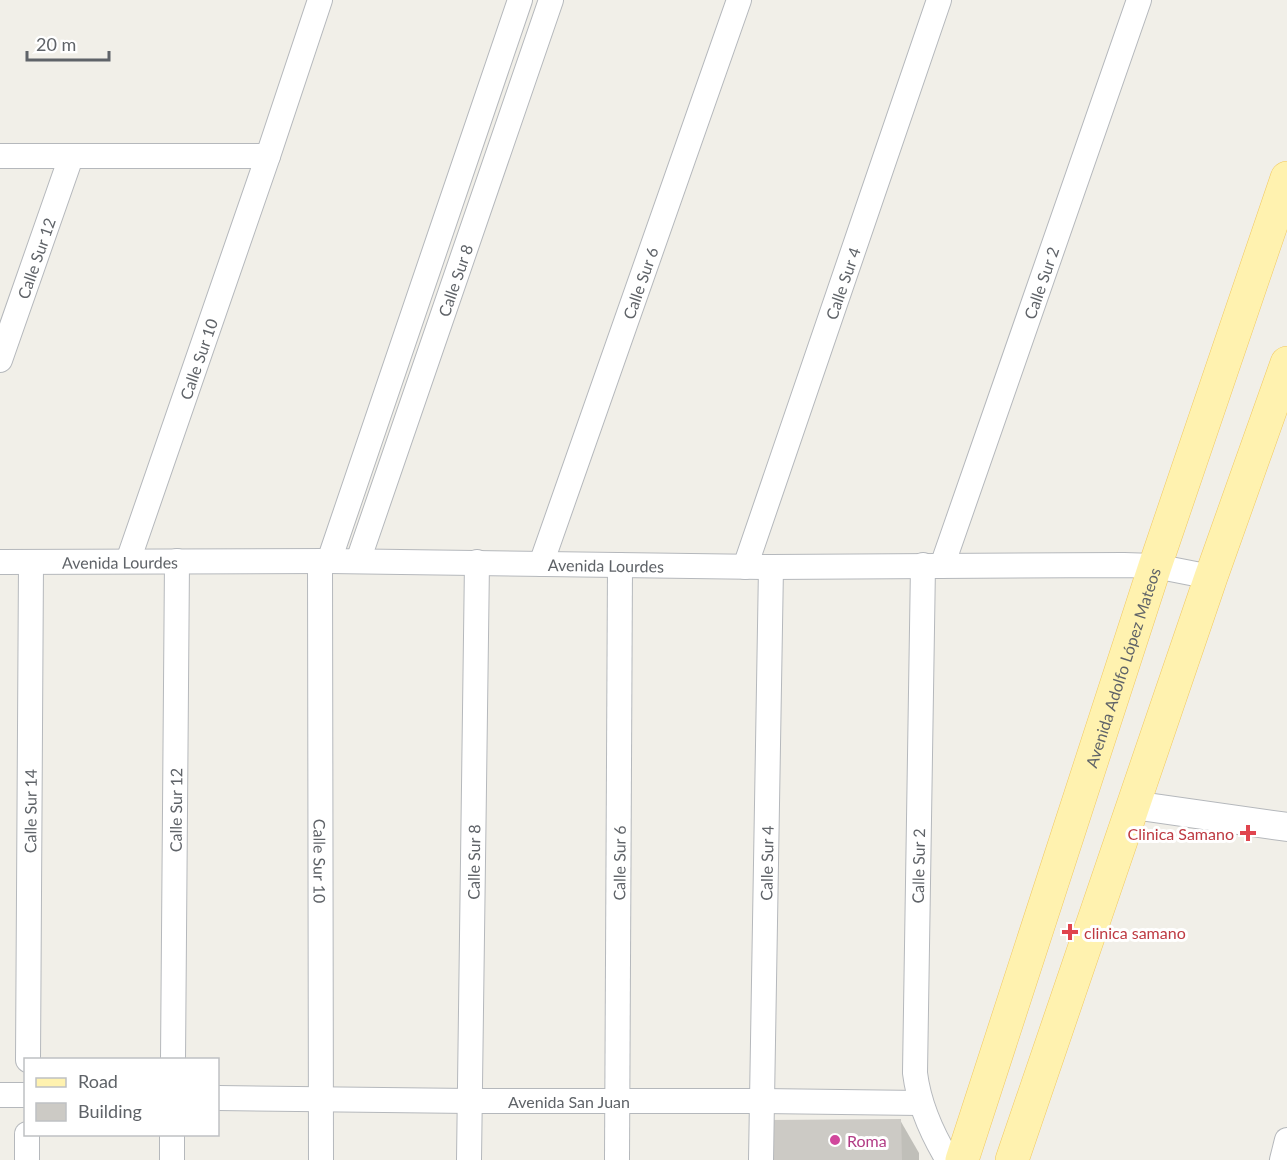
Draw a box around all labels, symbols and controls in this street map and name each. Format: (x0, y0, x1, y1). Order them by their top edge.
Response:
scale bar (27, 24, 110, 62)
text: 20 m (36, 33, 76, 55)
street label: Calle Sur 12 (13, 215, 59, 301)
street label: Calle Sur 8 (433, 242, 476, 319)
street label: Calle Sur 6 (618, 244, 661, 321)
street label: Calle Sur 2 (1019, 244, 1062, 321)
street label: Calle Sur 4 (821, 245, 863, 322)
street label: Calle Sur 10 (175, 316, 221, 402)
street label: Avenida Lourdes (62, 552, 178, 571)
street label: Avenida Lourdes (548, 554, 664, 575)
street label: Avenida Adolfo López Mateos (1081, 565, 1163, 770)
street label: Calle Sur 12 (165, 768, 185, 852)
street label: Calle Sur 14 (20, 769, 39, 853)
street label: Calle Sur 10 (311, 819, 330, 903)
street label: Calle Sur 8 (463, 824, 483, 900)
place label: Clinica Samano (1128, 824, 1234, 843)
marker: Clinica Samano (1239, 824, 1257, 842)
street label: Calle Sur 6 (609, 825, 628, 901)
street label: Calle Sur 4 (756, 825, 776, 901)
street label: Calle Sur 2 (908, 828, 928, 904)
marker: clinica samano (1061, 923, 1079, 941)
place label: clinica samano (1084, 923, 1186, 942)
legend (24, 1058, 219, 1136)
text: Road (78, 1070, 118, 1092)
street label: Avenida San Juan (508, 1092, 630, 1111)
text: Building (78, 1100, 142, 1122)
place label: Roma (847, 1131, 887, 1150)
marker: Roma (828, 1133, 842, 1147)

